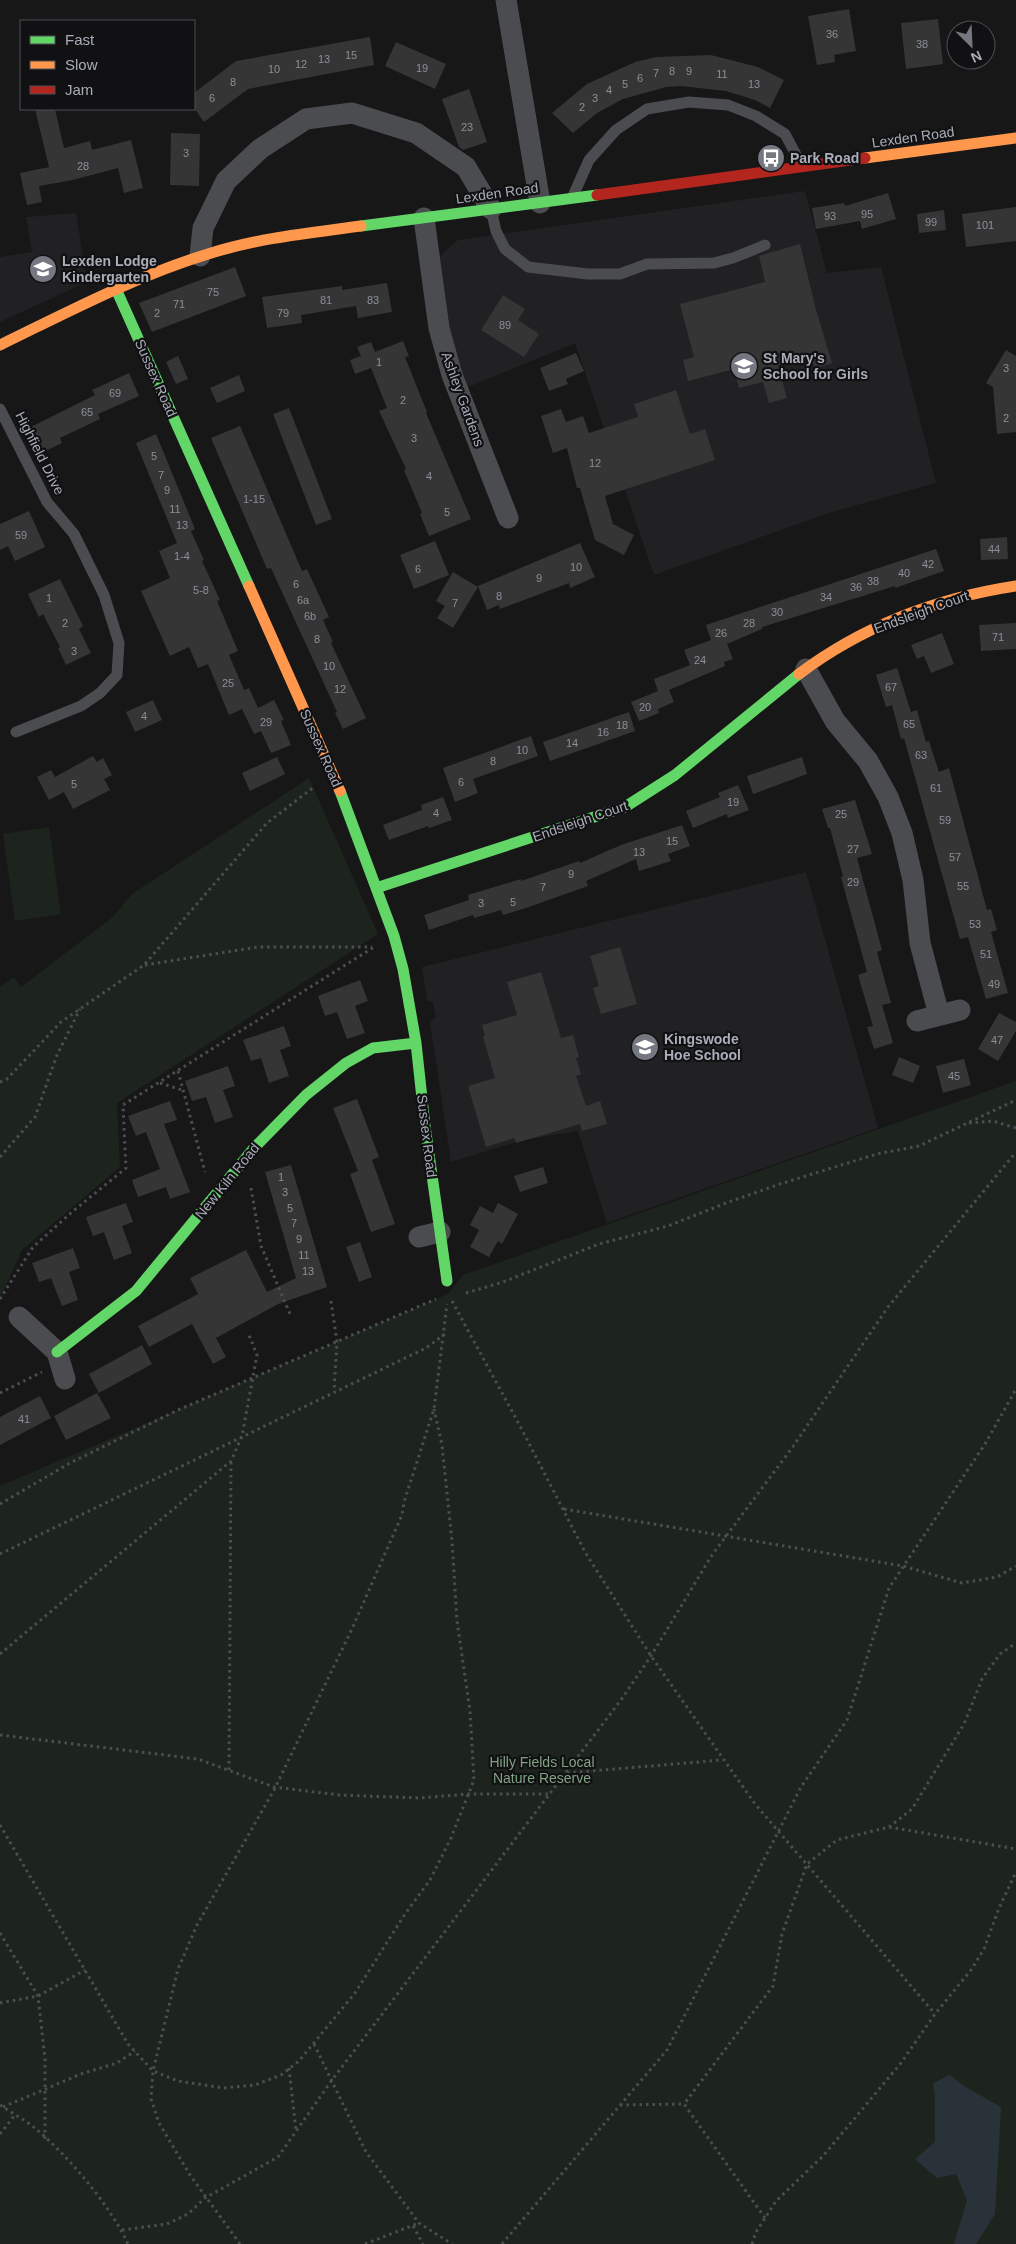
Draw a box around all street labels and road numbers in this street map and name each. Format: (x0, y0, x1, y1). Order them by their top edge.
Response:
street label: Lexden Road (871, 123, 955, 151)
street label: Lexden Road (455, 179, 539, 207)
street label: Sussex Road (132, 337, 180, 419)
street label: Ashley Gardens (438, 349, 488, 449)
street label: Highfield Drive (12, 409, 68, 497)
street label: Endsleigh Court (871, 587, 971, 637)
street label: Sussex Road (297, 707, 345, 789)
street label: Endsleigh Court (530, 797, 630, 845)
street label: Sussex Road (414, 1094, 440, 1178)
street label: New Kiln Road (192, 1140, 262, 1222)

